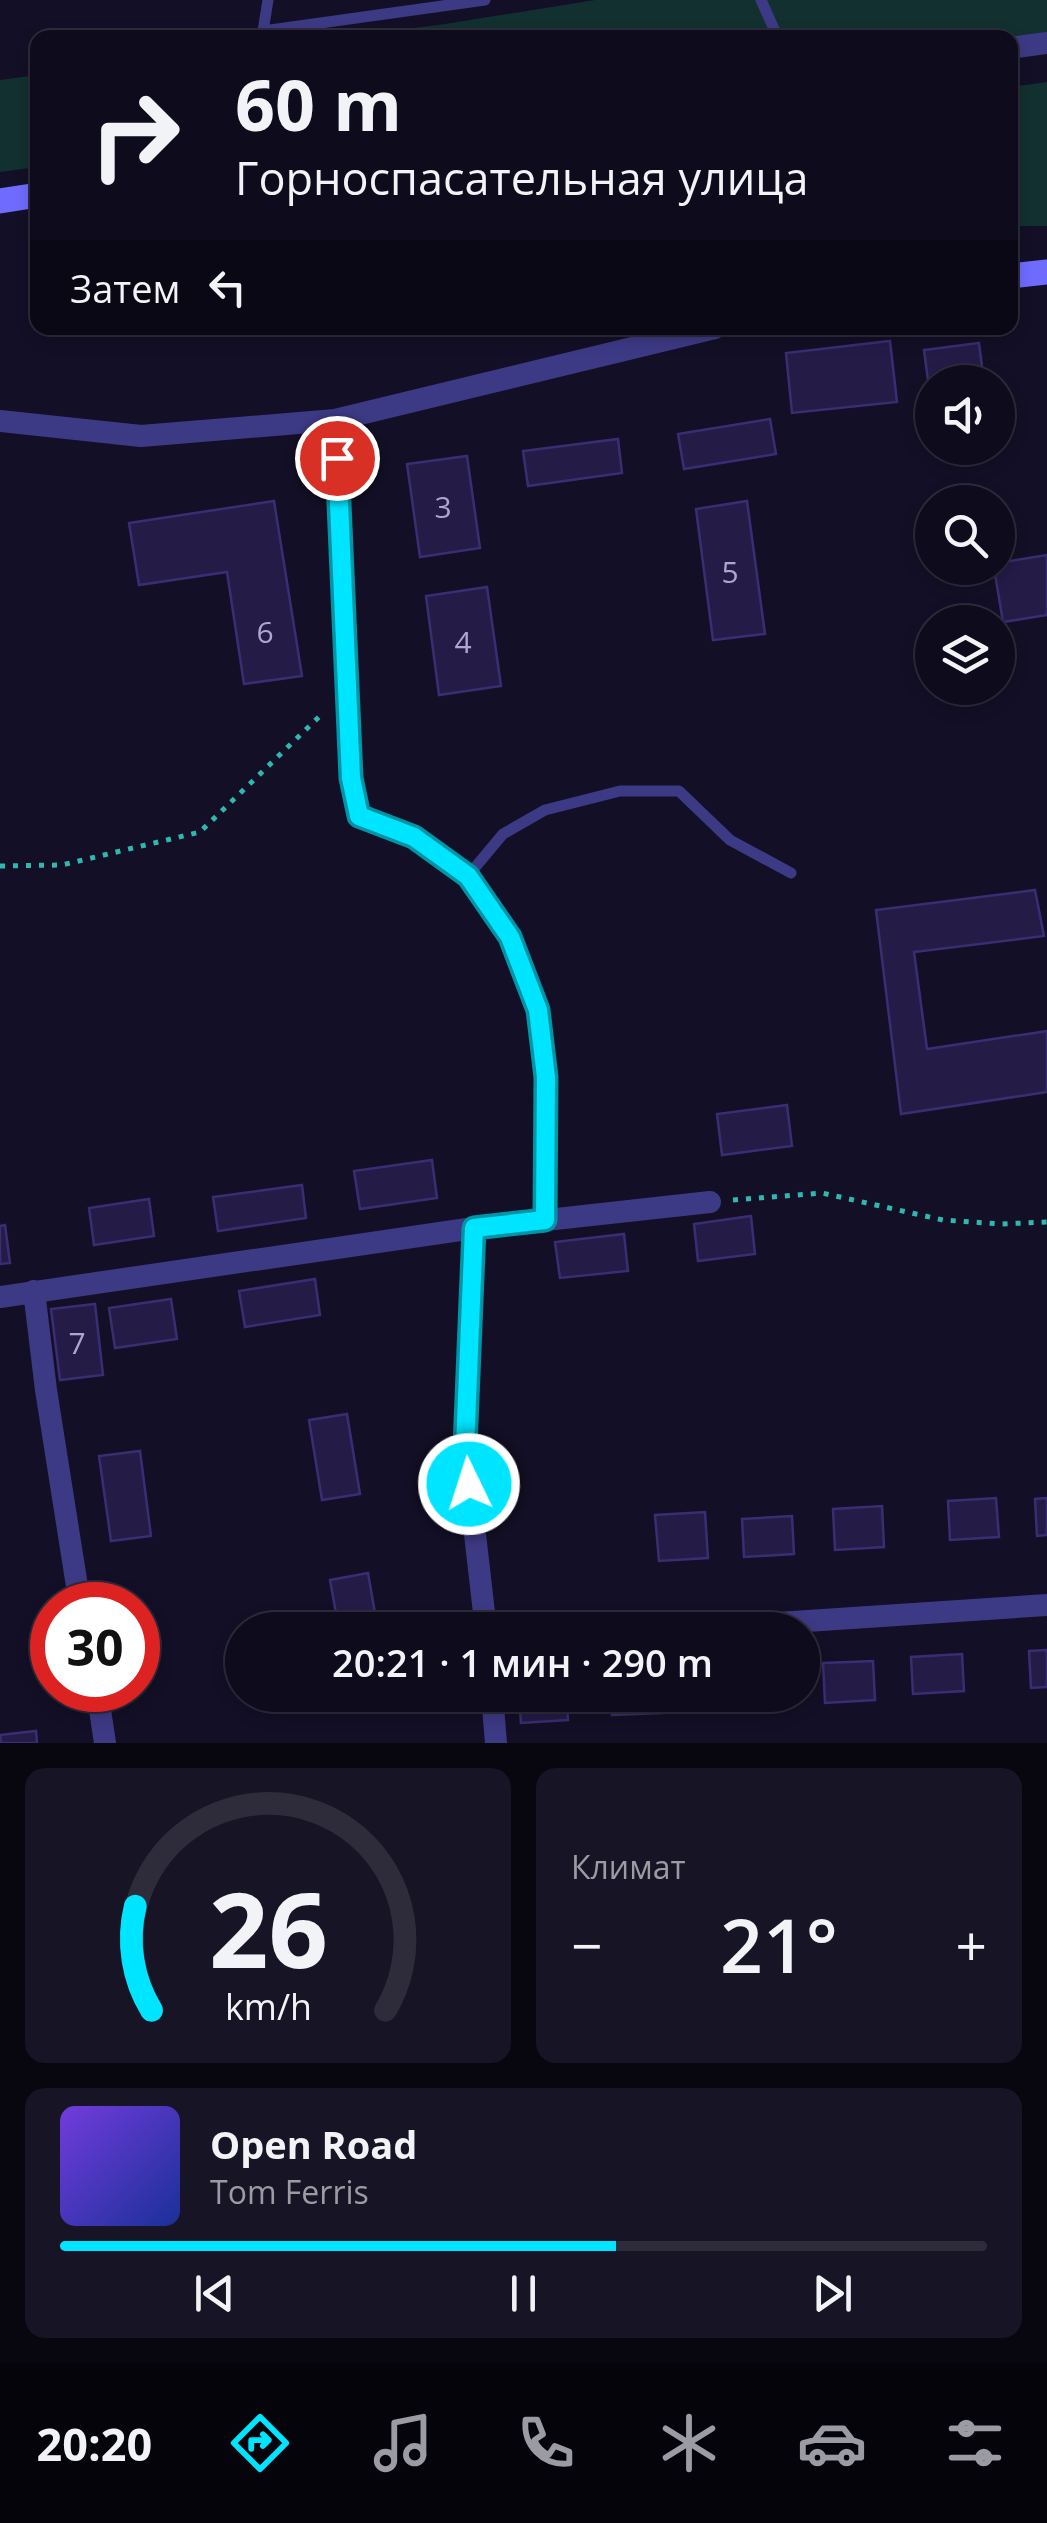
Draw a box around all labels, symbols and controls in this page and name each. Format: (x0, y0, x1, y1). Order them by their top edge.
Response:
text: 60 m (235, 56, 402, 152)
icon: right (70, 70, 200, 200)
text: Горноспасательная улица (235, 147, 809, 208)
icon: left (200, 260, 255, 315)
text: Затем (70, 262, 180, 314)
map controls (915, 365, 1015, 705)
button: sound (915, 365, 1015, 465)
pin (295, 416, 380, 501)
icon: arrive (310, 431, 365, 486)
button: search (915, 485, 1015, 585)
house number: 3 (434, 486, 452, 527)
house number: 5 (721, 551, 739, 592)
button: layers (915, 605, 1015, 705)
house number: 6 (256, 611, 274, 652)
house number: 4 (454, 621, 472, 662)
house number: 7 (68, 1322, 86, 1363)
position arrow (417, 1432, 521, 1536)
speed limit sign: 30 (30, 1582, 160, 1712)
text: 20:21 · 1 мин · 290 m (332, 1636, 713, 1688)
text: Климат (571, 1845, 685, 1888)
text: 26 (209, 1857, 327, 1998)
text: 21° (720, 1893, 838, 1995)
text: − (571, 1907, 602, 1982)
text: + (956, 1907, 987, 1982)
text: km/h (225, 1982, 311, 2030)
text: Open Road (210, 2118, 417, 2170)
text: Tom Ferris (210, 2170, 369, 2213)
icon: previous (187, 2266, 242, 2321)
icon: pause (496, 2266, 551, 2321)
icon: next (805, 2266, 860, 2321)
icon: directions (225, 2408, 295, 2478)
icon: music (368, 2408, 438, 2478)
icon: phone (511, 2408, 581, 2478)
icon: climate (654, 2408, 724, 2478)
icon: car (797, 2408, 867, 2478)
icon: filters (940, 2408, 1010, 2478)
text: 20:20 (37, 2413, 152, 2474)

